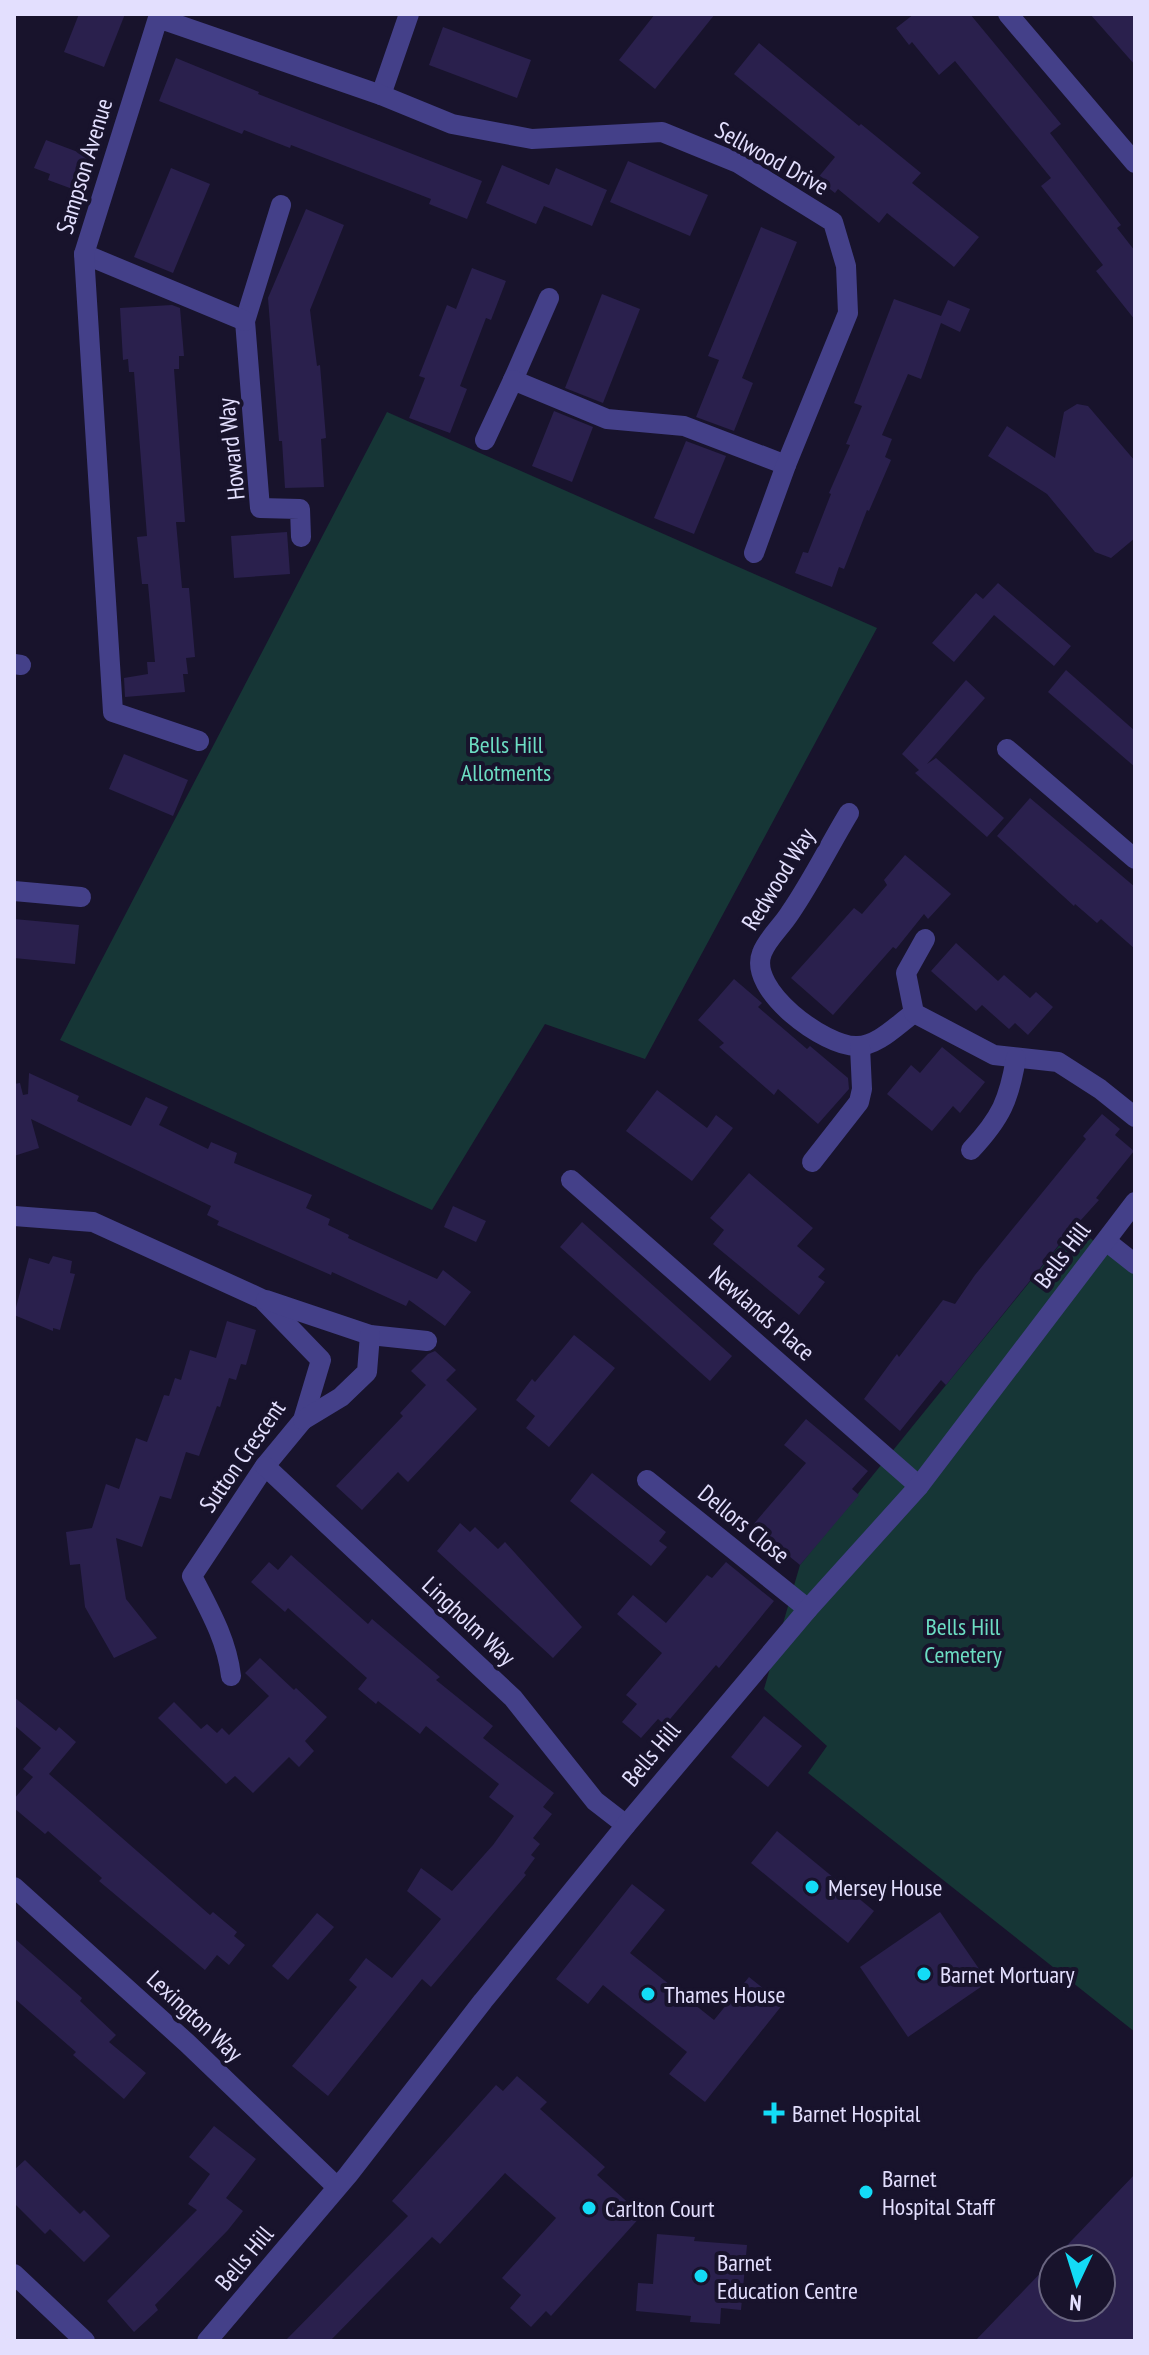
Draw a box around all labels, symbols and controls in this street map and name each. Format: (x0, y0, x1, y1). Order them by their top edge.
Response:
street label: Sampson Avenue (49, 94, 119, 238)
street label: Sellwood Drive (710, 114, 834, 202)
street label: Howard Way (210, 396, 252, 502)
park label: Bells Hill Allotments (461, 729, 551, 788)
street label: Redwood Way (734, 822, 822, 936)
street label: Bells Hill (1027, 1215, 1097, 1294)
street label: Newlands Place (703, 1259, 821, 1367)
street label: Sutton Crescent (192, 1393, 292, 1518)
street label: Dellors Close (692, 1478, 796, 1570)
street label: Lingholm Way (416, 1570, 522, 1672)
park label: Bells Hill Cemetery (924, 1611, 1002, 1670)
street label: Bells Hill (615, 1715, 687, 1793)
place label: Mersey House (828, 1872, 942, 1903)
marker: Mersey House (803, 1878, 821, 1896)
place label: Barnet Mortuary (940, 1959, 1075, 1990)
street label: Lexington Way (140, 1964, 250, 2068)
marker: Barnet Mortuary (915, 1965, 933, 1983)
place label: Thames House (664, 1979, 785, 2010)
marker: Thames House (639, 1985, 657, 2003)
place label: Barnet Hospital (792, 2098, 921, 2129)
marker: Barnet Hospital (763, 2102, 785, 2124)
place label: Barnet Hospital Staff (882, 2163, 996, 2222)
marker: Barnet Hospital Staff (857, 2183, 875, 2201)
place label: Carlton Court (605, 2193, 715, 2224)
marker: Carlton Court (580, 2199, 598, 2217)
street label: Bells Hill (208, 2219, 280, 2297)
north arrow (1037, 2243, 1117, 2323)
place label: Barnet Education Centre (717, 2247, 858, 2306)
marker: Barnet Education Centre (692, 2267, 710, 2285)
text: N (1069, 2289, 1083, 2317)

